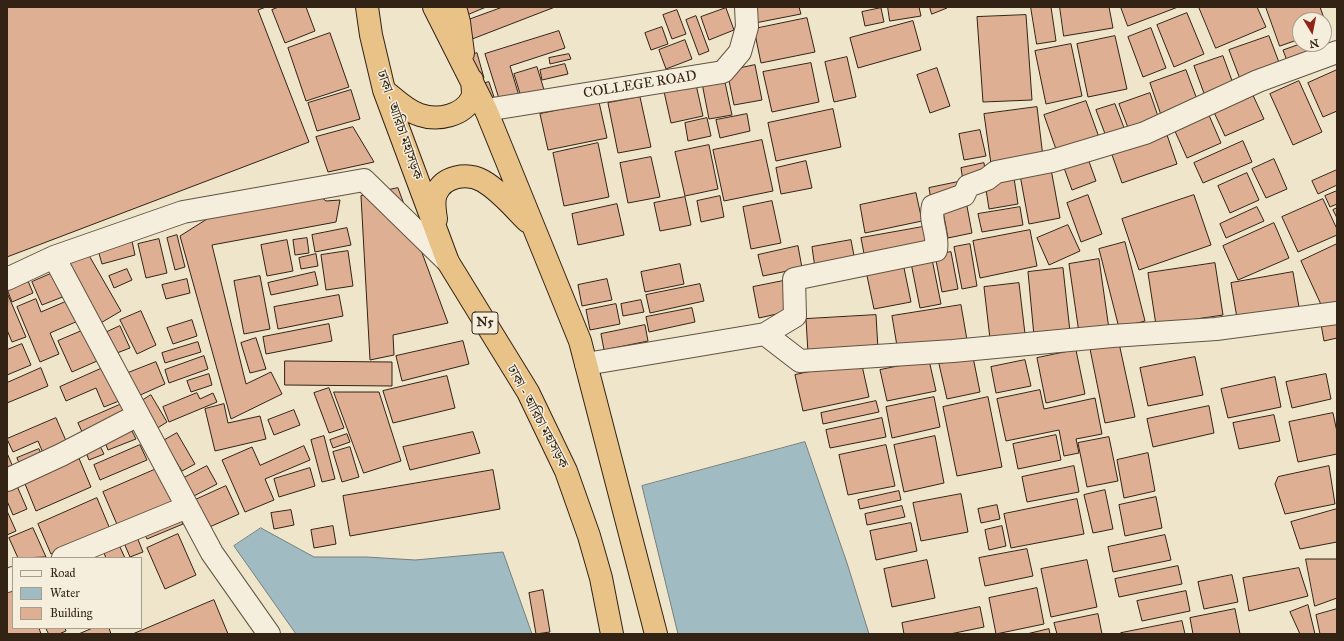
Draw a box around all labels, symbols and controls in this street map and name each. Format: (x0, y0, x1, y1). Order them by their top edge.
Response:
north arrow (1292, 12, 1332, 52)
text: N (1308, 36, 1320, 51)
street label: ঢাকা - আরিচা মহাসড়ক (372, 68, 426, 182)
street label: COLLEGE ROAD (582, 68, 698, 102)
road number: N5 (472, 312, 498, 334)
street label: ঢাকা - আরিচা মহাসড়ক (503, 362, 571, 472)
legend (12, 557, 142, 629)
text: Road (50, 566, 76, 580)
text: Water (50, 586, 80, 600)
text: Building (50, 606, 92, 620)

